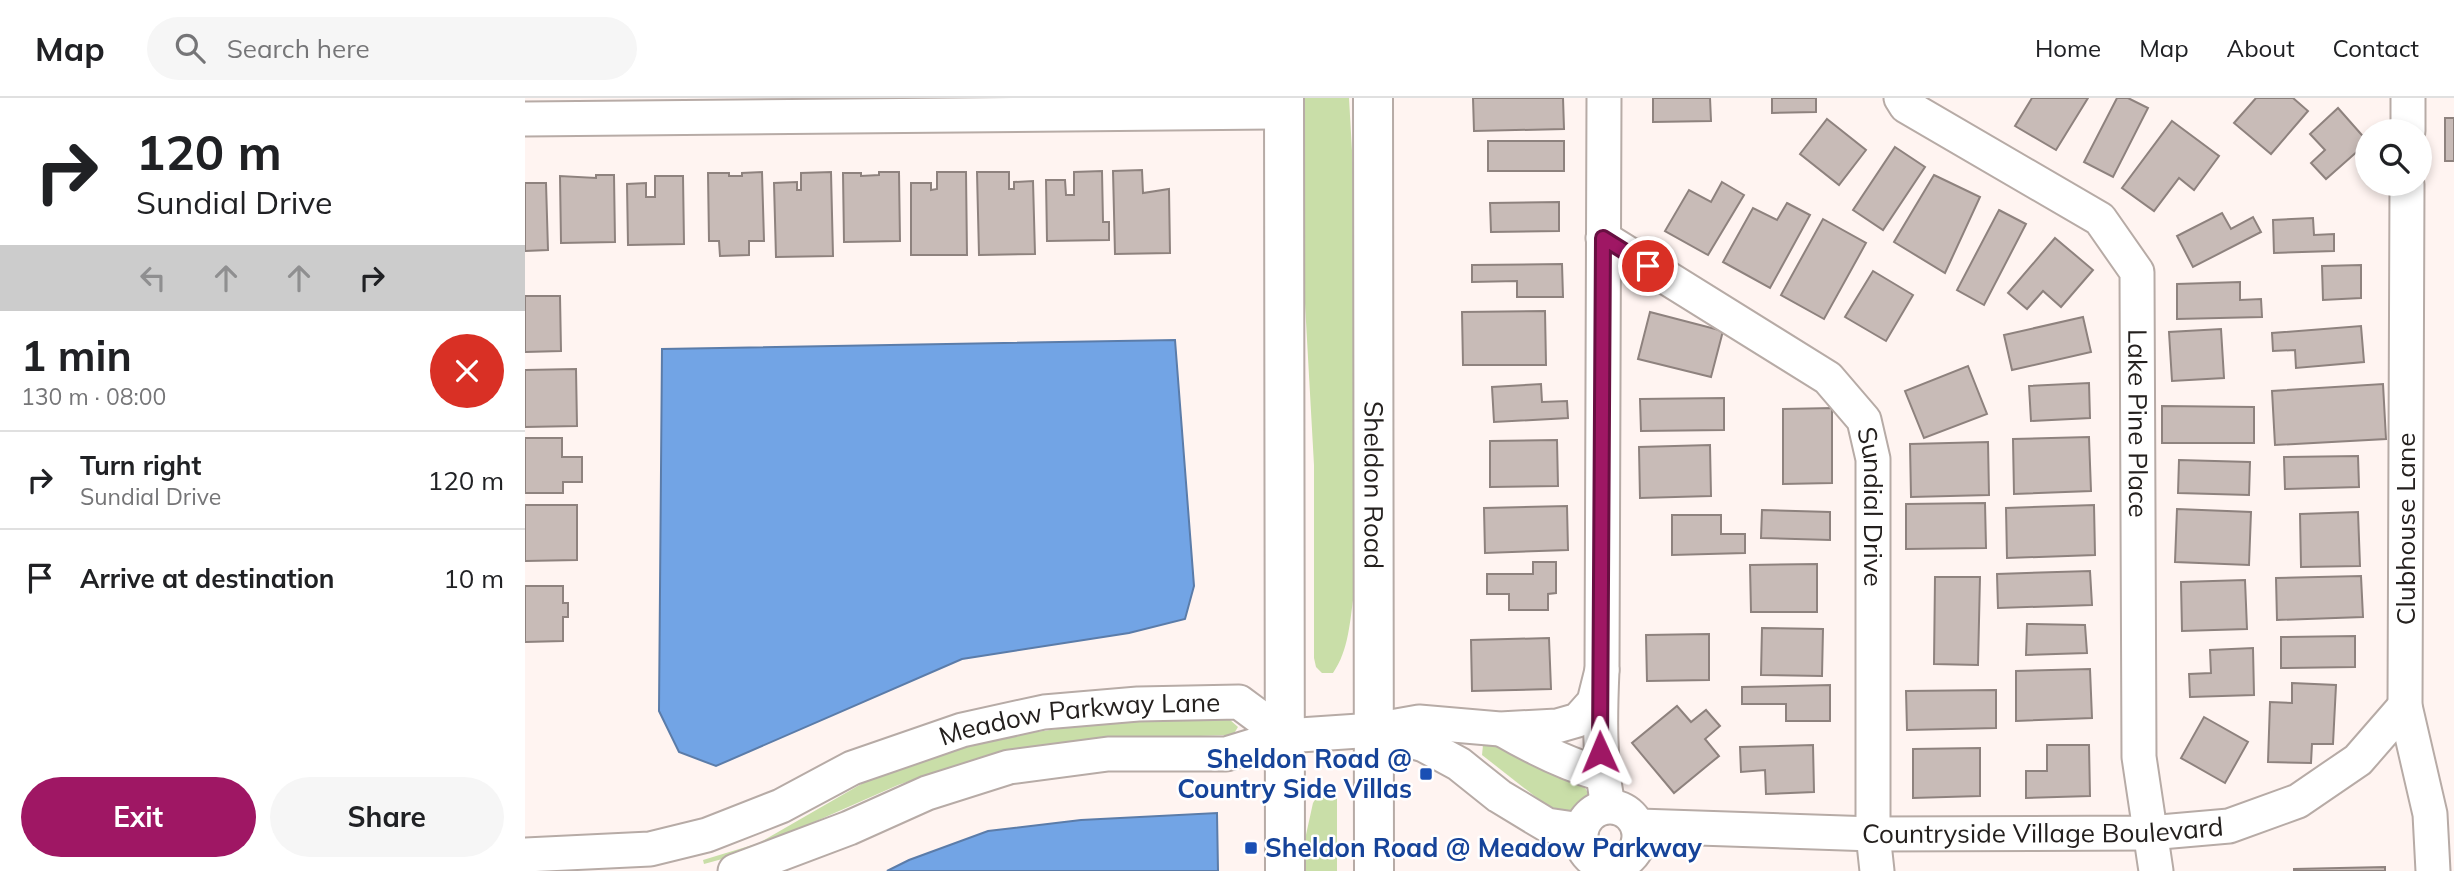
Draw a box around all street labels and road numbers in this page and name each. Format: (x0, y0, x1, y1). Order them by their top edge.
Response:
street label: Lake Pine Place (2121, 329, 2155, 518)
street label: Sheldon Road (1357, 401, 1391, 569)
street label: Sundial Drive (1850, 424, 1890, 587)
street label: Clubhouse Lane (2389, 433, 2422, 625)
street label: Meadow Parkway Lane (935, 685, 1221, 753)
street label: Countryside Village Boulevard (1862, 810, 2225, 850)

